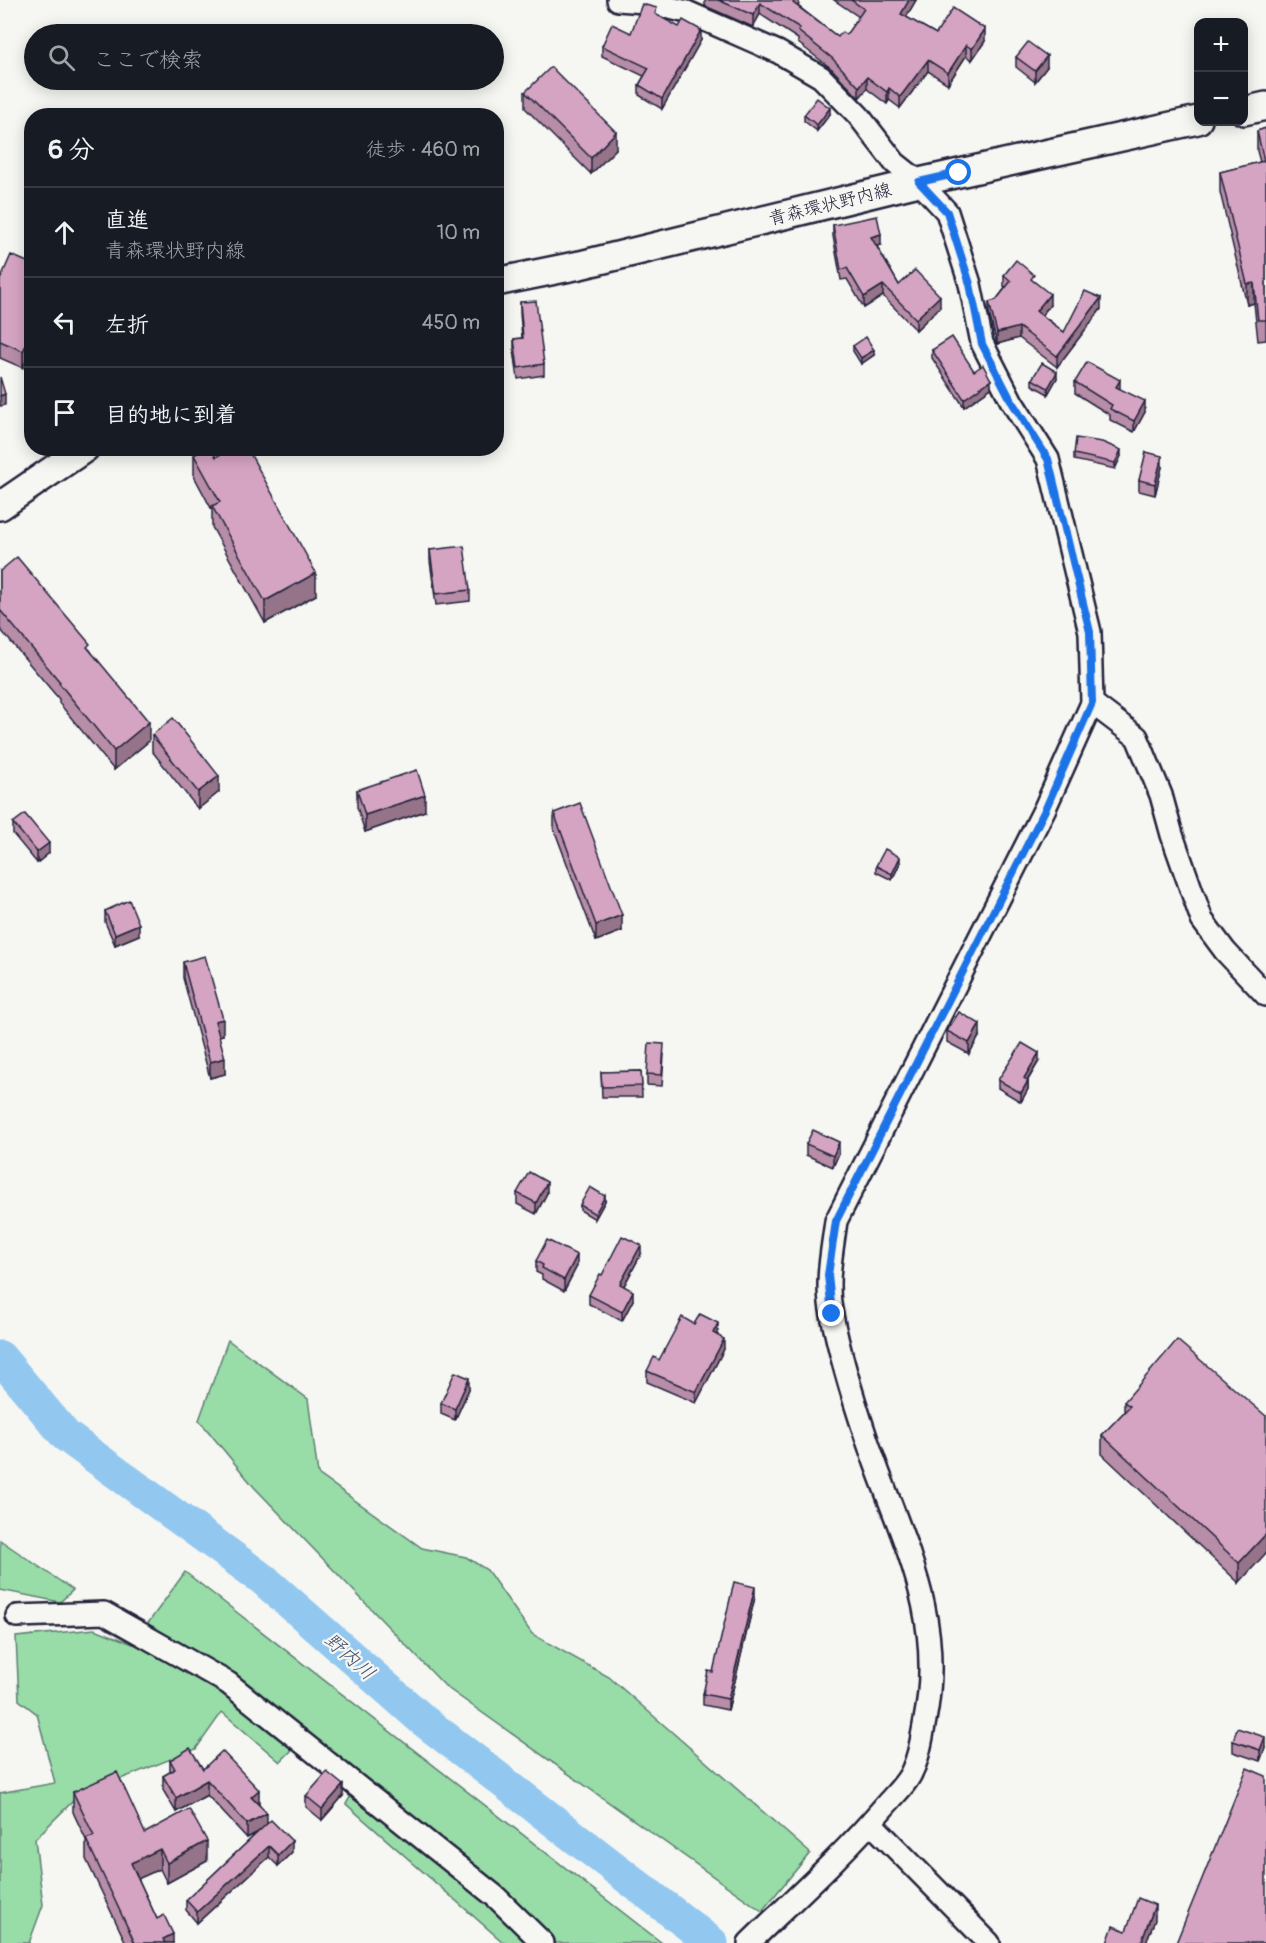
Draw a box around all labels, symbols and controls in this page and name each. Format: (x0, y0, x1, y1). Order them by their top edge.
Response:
map controls (1194, 18, 1248, 126)
button: + (1194, 18, 1248, 72)
search box (24, 24, 504, 90)
icon: search (45, 41, 78, 74)
text: ここで検索 (93, 46, 203, 74)
button: − (1194, 72, 1248, 126)
text: 6 分 (48, 134, 95, 166)
text: 徒歩 · 460 m (366, 137, 480, 162)
route start (945, 159, 971, 185)
street label: 青森環状野内線 (766, 178, 894, 231)
text: 直進 (105, 206, 149, 234)
icon: ahead (48, 216, 81, 249)
text: 10 m (436, 220, 480, 245)
text: 青森環状野内線 (105, 238, 245, 263)
icon: left (48, 306, 81, 339)
text: 450 m (422, 310, 480, 335)
text: 左折 (105, 311, 149, 339)
icon: arrive (48, 396, 81, 429)
text: 目的地に到着 (105, 401, 237, 429)
route end (818, 1300, 844, 1326)
water label: 野内川 (319, 1627, 380, 1686)

